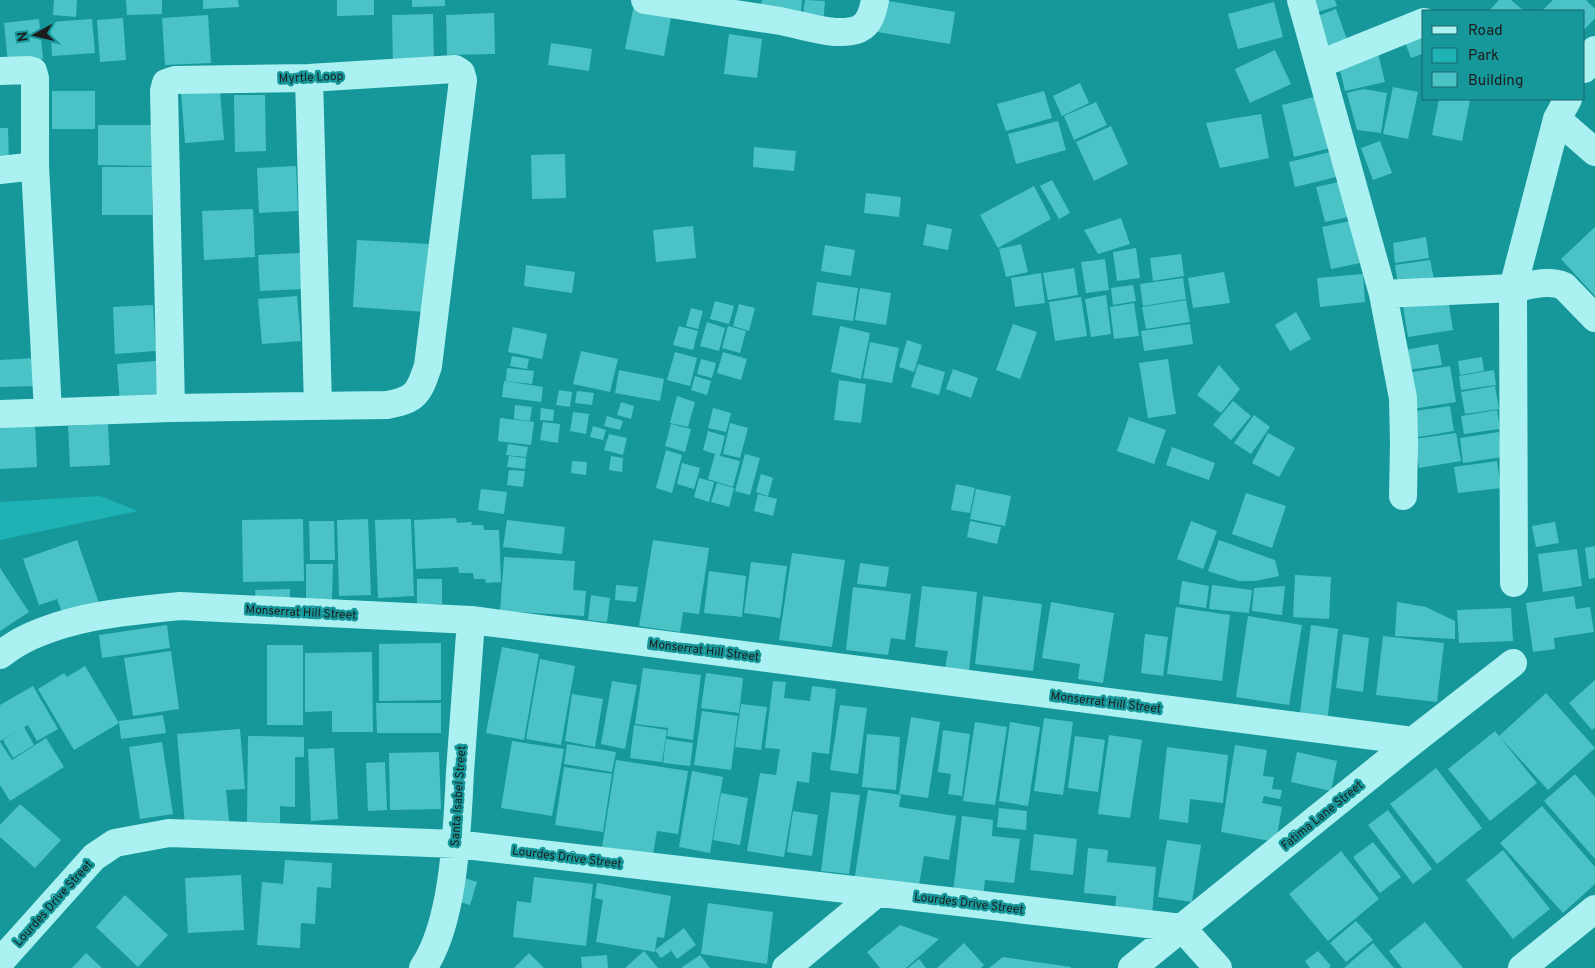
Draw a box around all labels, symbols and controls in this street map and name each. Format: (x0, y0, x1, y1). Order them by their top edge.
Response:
north arrow (10, 10, 60, 60)
legend (1422, 10, 1585, 100)
text: Road (1468, 22, 1503, 41)
text: N (14, 30, 33, 43)
text: Park (1468, 47, 1499, 66)
street label: Myrtle Loop (278, 69, 344, 87)
text: Building (1468, 72, 1523, 91)
street label: Monserrat Hill Street (245, 602, 357, 624)
street label: Monserrat Hill Street (648, 636, 760, 666)
street label: Monserrat Hill Street (1050, 688, 1162, 718)
street label: Santa Isabel Street (447, 745, 471, 847)
street label: Fatima Lane Street (1278, 778, 1367, 854)
street label: Lourdes Drive Street (511, 843, 623, 873)
street label: Lourdes Drive Street (11, 857, 97, 950)
street label: Lourdes Drive Street (913, 889, 1025, 919)

